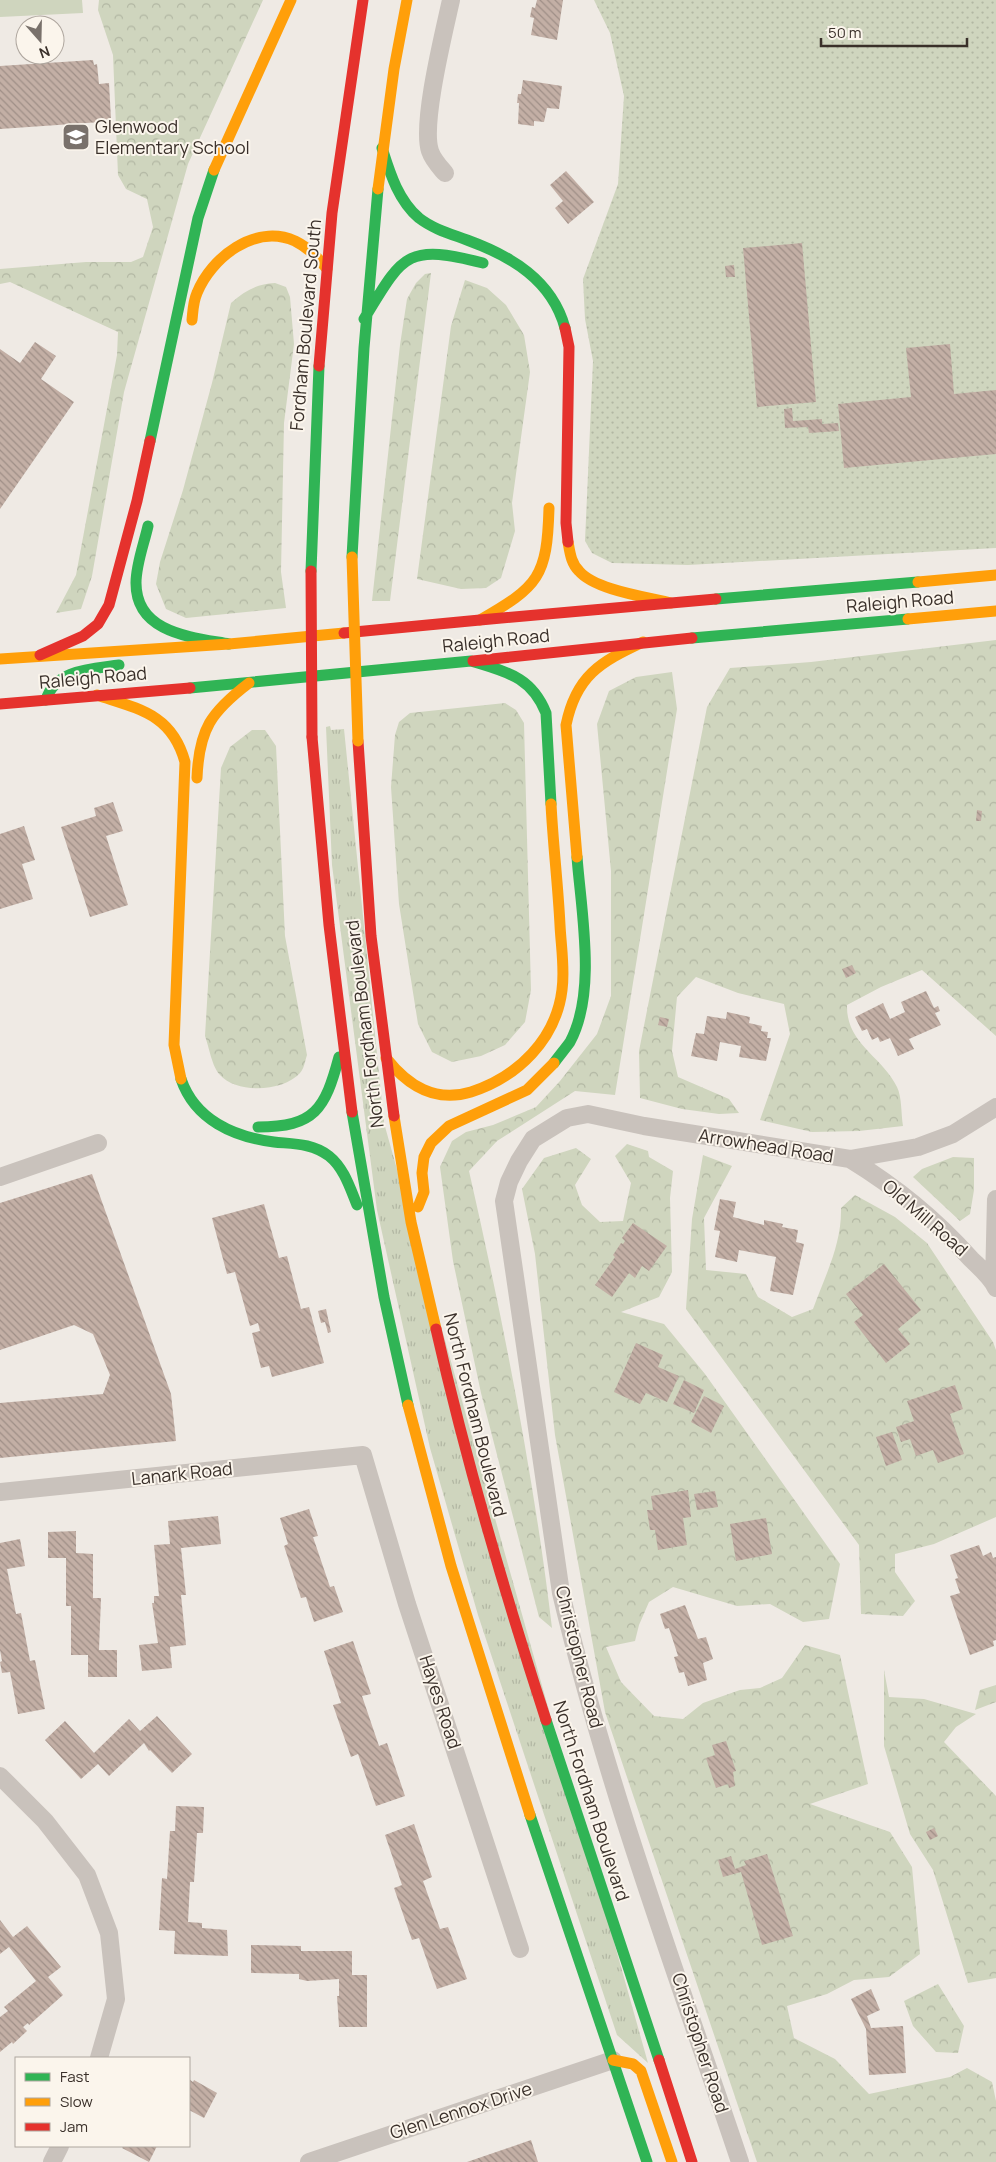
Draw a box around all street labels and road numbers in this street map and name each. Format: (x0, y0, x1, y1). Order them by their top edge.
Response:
street label: Fordham Boulevard South (284, 218, 326, 432)
street label: Raleigh Road (845, 584, 955, 618)
street label: Raleigh Road (441, 622, 551, 658)
street label: Raleigh Road (38, 660, 148, 694)
street label: North Fordham Boulevard (339, 919, 389, 1129)
street label: Arrowhead Road (697, 1123, 835, 1168)
street label: Old Mill Road (878, 1174, 973, 1261)
street label: North Fordham Boulevard (439, 1310, 513, 1519)
street label: Lanark Road (130, 1456, 234, 1490)
street label: Christopher Road (551, 1583, 609, 1730)
street label: Hayes Road (415, 1652, 467, 1752)
street label: North Fordham Boulevard (548, 1697, 636, 1904)
street label: Christopher Road (667, 1970, 735, 2116)
street label: Glen Lennox Drive (387, 2076, 535, 2144)

